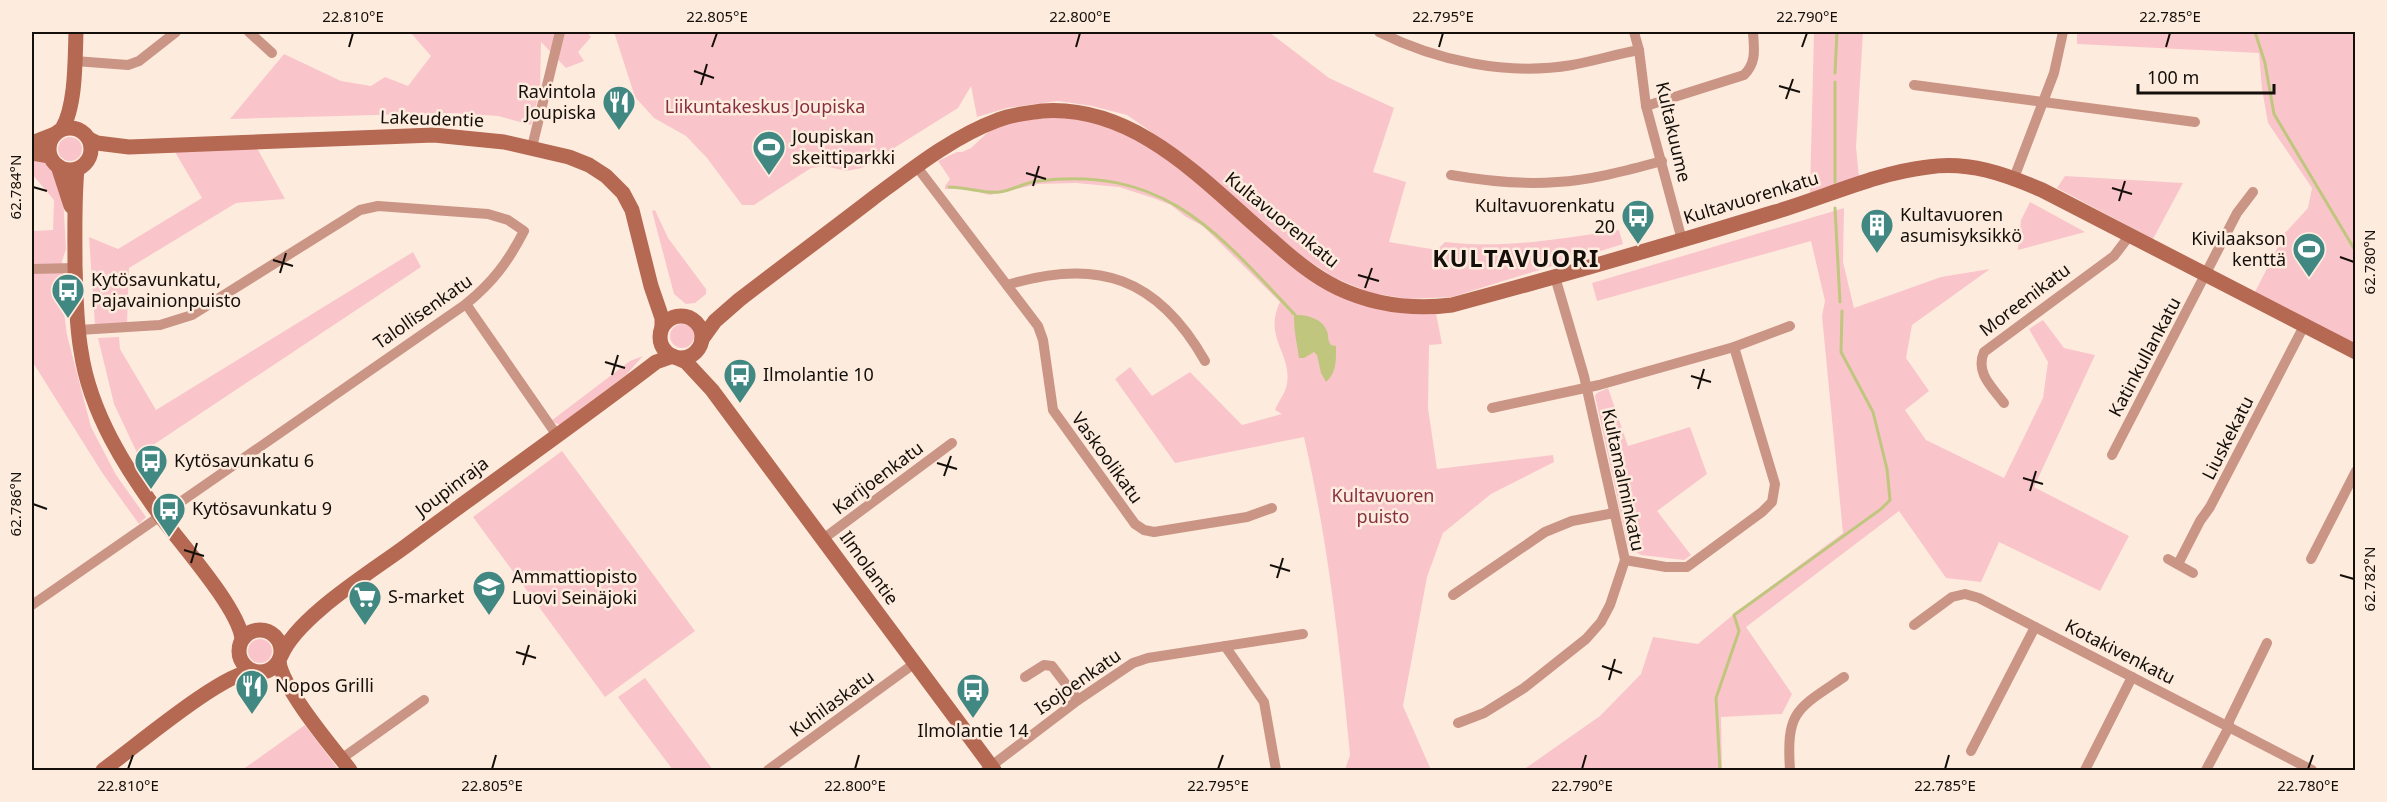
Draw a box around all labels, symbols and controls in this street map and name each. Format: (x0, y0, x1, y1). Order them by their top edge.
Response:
text: 22.810°E (322, 6, 384, 26)
text: 22.805°E (686, 6, 748, 26)
text: 22.800°E (1049, 6, 1111, 26)
text: 22.795°E (1412, 6, 1474, 26)
text: 22.790°E (1776, 6, 1838, 26)
text: 22.785°E (2139, 6, 2201, 26)
scale bar (2138, 57, 2274, 95)
text: 100 m (2147, 65, 2199, 89)
place label: Ravintola Joupiska (518, 79, 596, 124)
street label: Kultakuume (1651, 79, 1697, 184)
restaurant icon: Ravintola Joupiska (601, 84, 637, 131)
park label: Liikuntakeskus Joupiska (665, 94, 865, 118)
street label: Lakeudentie (380, 104, 484, 132)
place label: Joupiskan skeittiparkki (790, 124, 895, 169)
sports icon: Joupiskan skeittiparkki (751, 129, 787, 176)
text: 62.784°N (5, 155, 25, 219)
street label: Kultavuorenkatu (1680, 165, 1821, 229)
street label: Kultavuorenkatu (1221, 166, 1345, 273)
place label: Kultavuorenkatu 20 (1475, 193, 1615, 238)
bus stop icon: Kultavuorenkatu 20 (1620, 198, 1656, 245)
place label: Kultavuoren asumisyksikkö (1900, 202, 2022, 247)
building icon: Kultavuoren asumisyksikkö (1859, 207, 1895, 254)
place label: Kivilaakson kenttä (2191, 226, 2286, 271)
text: 62.780°N (2359, 230, 2379, 294)
sports icon: Kivilaakson kenttä (2291, 231, 2327, 278)
district label: KULTAVUORI (1432, 241, 1600, 274)
street label: Moreenikatu (1974, 257, 2075, 341)
place label: Kytösavunkatu, Pajavainionpuisto (91, 267, 241, 312)
street label: Talollisenkatu (368, 268, 477, 354)
bus stop icon: Kytösavunkatu, Pajavainionpuisto (50, 272, 86, 319)
street label: Katinkullankatu (2103, 293, 2186, 420)
bus stop icon: Ilmolantie 10 (722, 357, 758, 404)
place label: Ilmolantie 10 (763, 362, 874, 386)
street label: Liuskekatu (2196, 392, 2258, 483)
street label: Kultamalminkatu (1597, 406, 1651, 553)
street label: Vaskoolikatu (1067, 407, 1149, 508)
street label: Karijoenkatu (827, 435, 928, 519)
bus stop icon: Kytösavunkatu 6 (133, 443, 169, 490)
place label: Kytösavunkatu 6 (174, 448, 314, 472)
street label: Joupinraja (408, 451, 493, 523)
text: 62.786°N (5, 472, 25, 536)
park label: Kultavuoren puisto (1331, 483, 1435, 528)
bus stop icon: Kytösavunkatu 9 (151, 491, 187, 538)
place label: Kytösavunkatu 9 (192, 496, 332, 520)
street label: Ilmolantie (835, 526, 905, 609)
text: 62.782°N (2359, 547, 2379, 611)
place label: Ammattiopisto Luovi Seinäjoki (512, 564, 638, 609)
school or university icon: Ammattiopisto Luovi Seinäjoki (471, 569, 507, 616)
supermarket icon: S-market (347, 579, 383, 626)
place label: S-market (388, 584, 465, 608)
street label: Kotakivenkatu (2061, 613, 2180, 689)
street label: Isojoenkatu (1030, 643, 1125, 720)
street label: Kuhilaskatu (784, 664, 878, 742)
restaurant icon: Nopos Grilli (234, 668, 270, 715)
bus stop icon: Ilmolantie 14 (955, 672, 991, 719)
place label: Nopos Grilli (275, 673, 374, 697)
place label: Ilmolantie 14 (918, 718, 1028, 742)
text: 22.810°E (97, 775, 159, 795)
text: 22.805°E (461, 775, 523, 795)
text: 22.800°E (824, 775, 886, 795)
text: 22.795°E (1187, 775, 1249, 795)
text: 22.790°E (1551, 775, 1613, 795)
text: 22.785°E (1914, 775, 1976, 795)
text: 22.780°E (2277, 775, 2339, 795)

